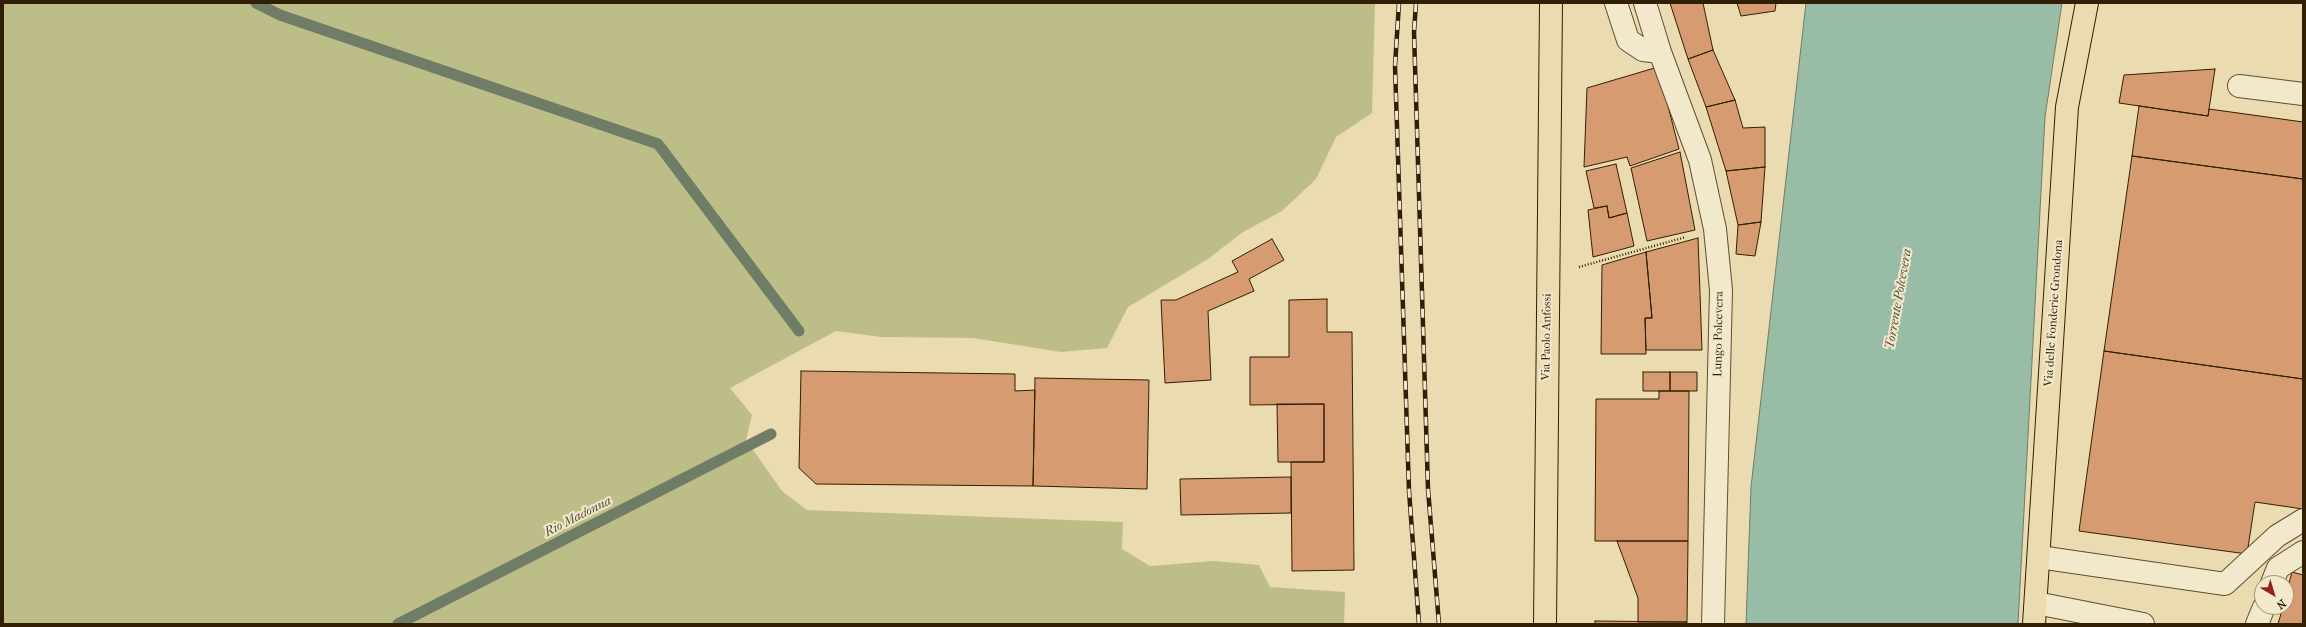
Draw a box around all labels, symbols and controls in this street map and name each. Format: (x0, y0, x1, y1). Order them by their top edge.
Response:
street label: Via delle Fonderie Grondona (2042, 239, 2066, 387)
water label: Torrente Polcevera (1883, 248, 1915, 350)
street label: Lungo Polcevera (1711, 291, 1727, 377)
street label: Via Paolo Anfossi (1539, 293, 1555, 381)
water label: Rio Madonna (542, 493, 614, 541)
north arrow (2254, 575, 2294, 615)
text: N (2274, 596, 2288, 612)

